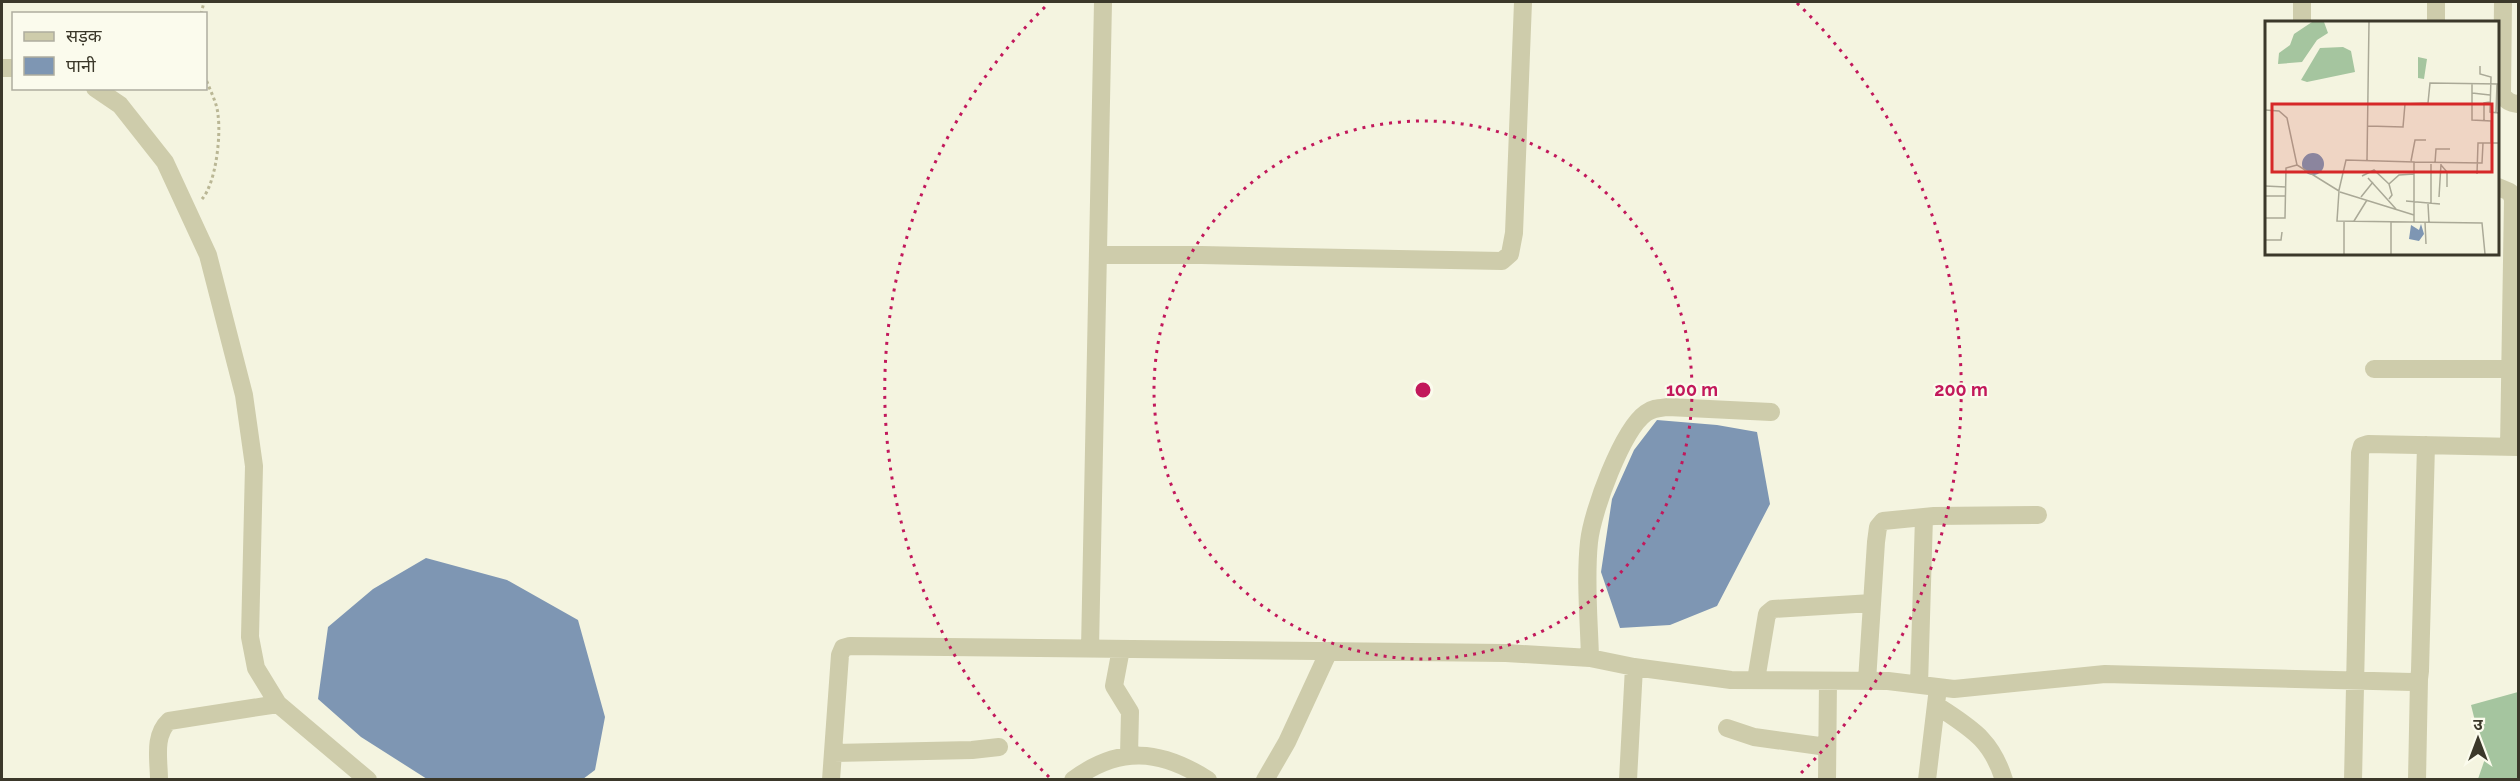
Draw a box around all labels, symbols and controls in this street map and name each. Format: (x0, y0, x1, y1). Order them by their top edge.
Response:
legend (12, 12, 207, 90)
inset map (2265, 21, 2499, 255)
text: सड़क (66, 25, 103, 46)
text: पानी (66, 55, 96, 76)
text: 100 m (1666, 379, 1718, 400)
text: 200 m (1934, 379, 1988, 400)
centre of rings (1413, 380, 1433, 400)
north arrow (2448, 709, 2508, 769)
text: उ (2473, 715, 2483, 734)

